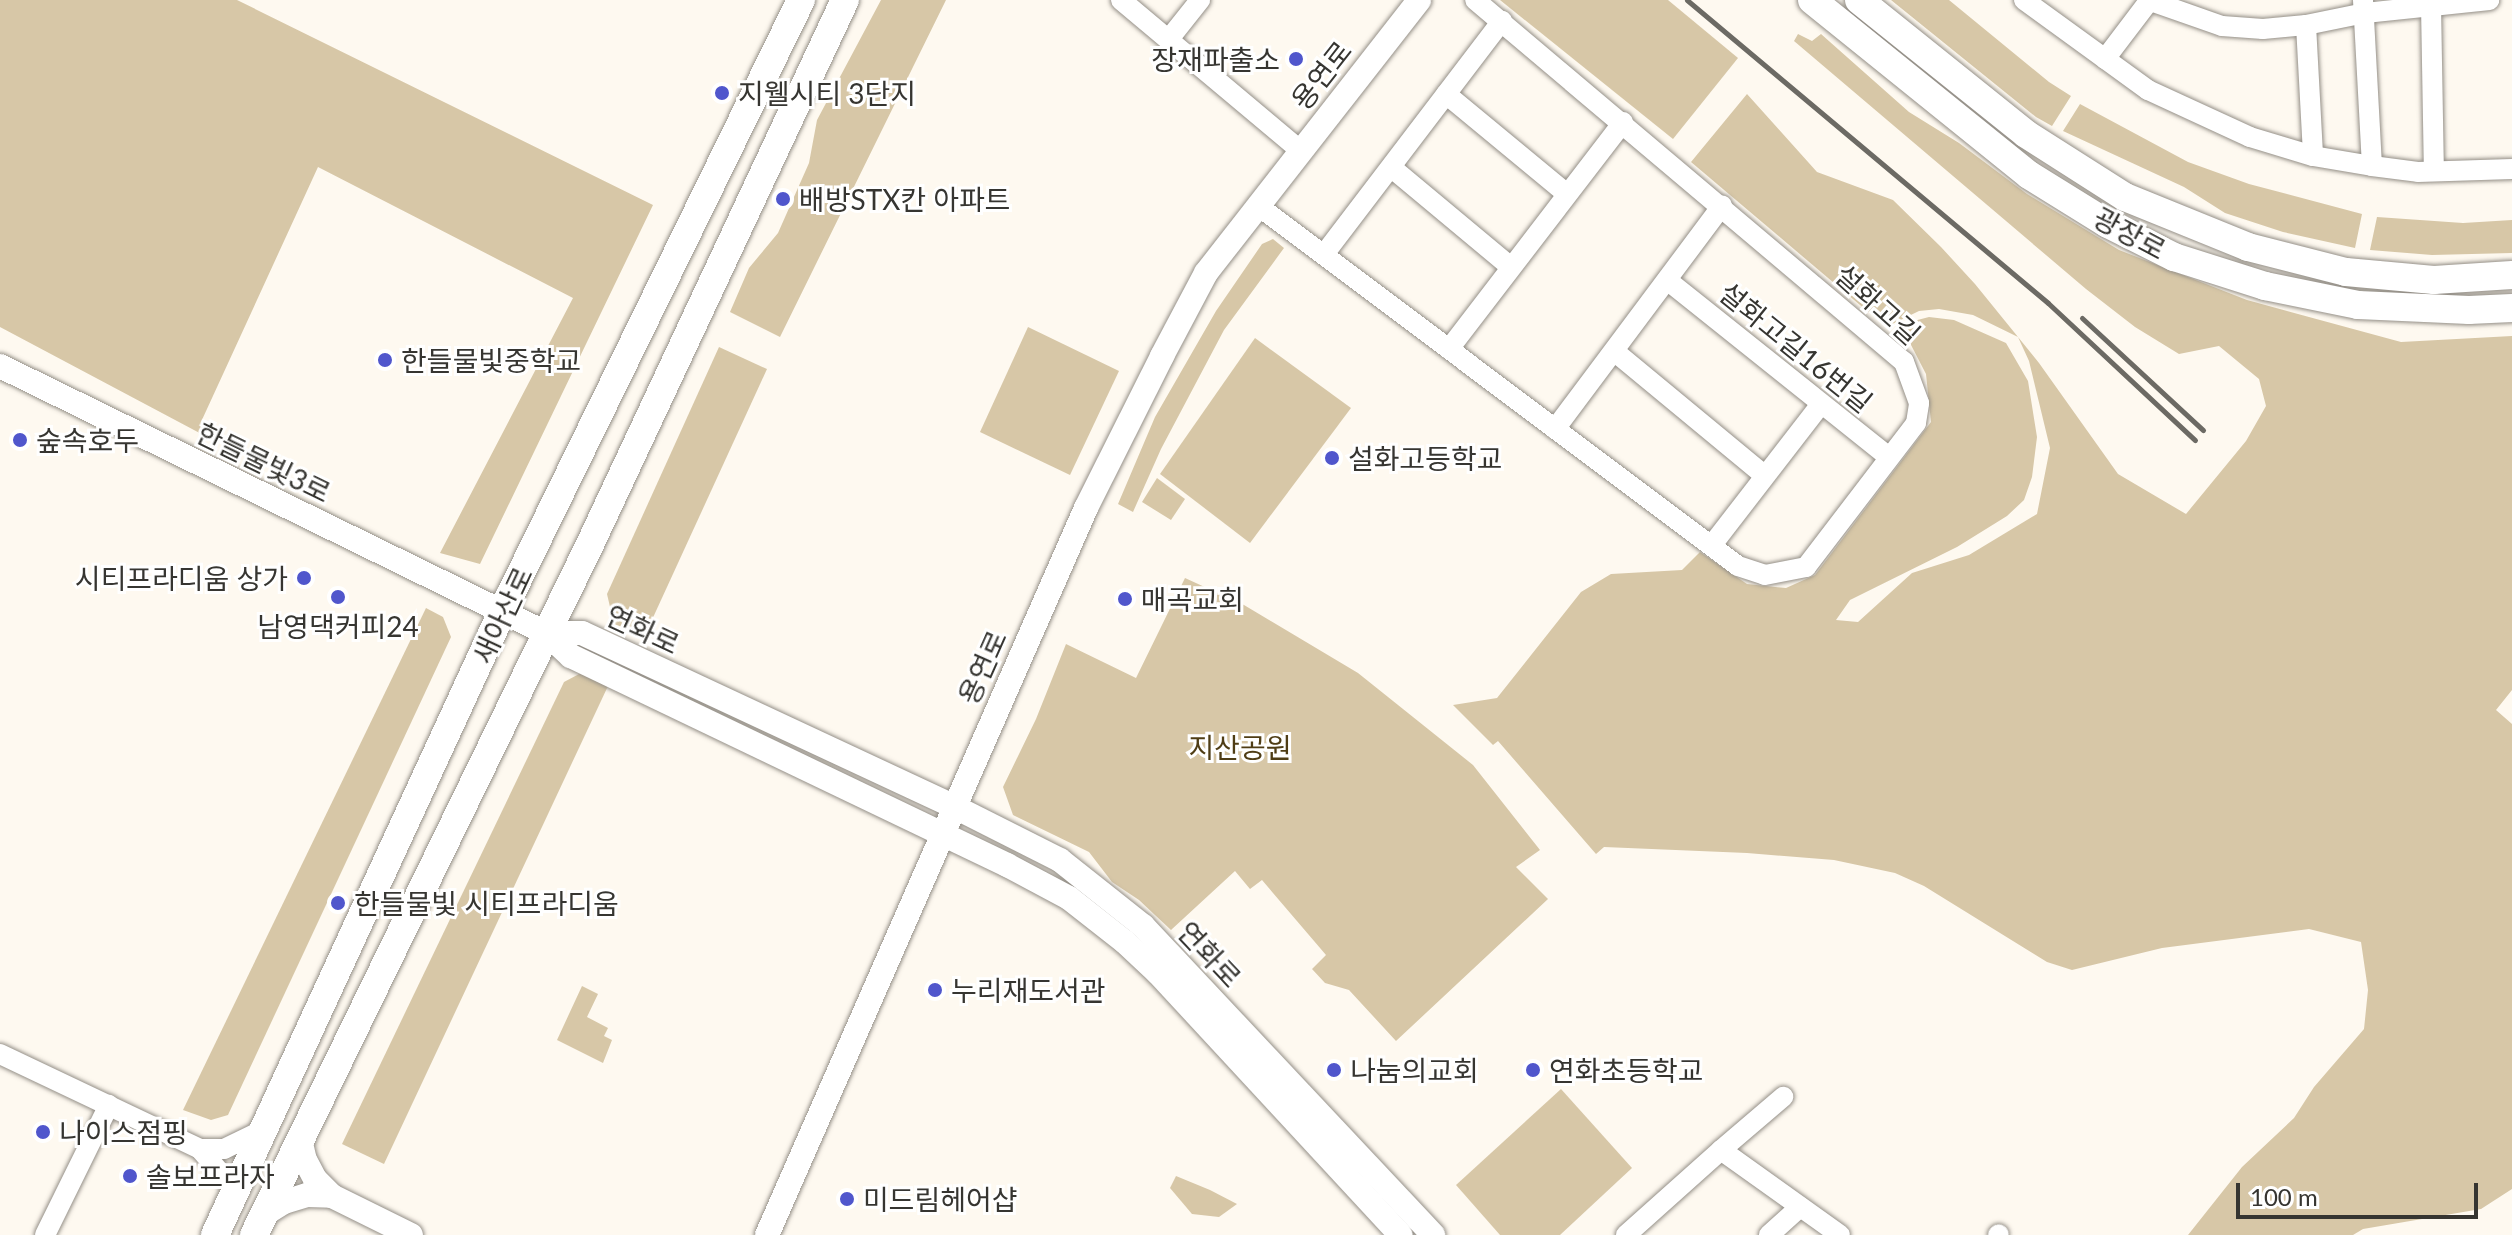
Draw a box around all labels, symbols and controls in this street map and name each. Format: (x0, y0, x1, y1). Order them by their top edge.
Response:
street label: 용연로 (1284, 34, 1358, 116)
place label: 장재파출소 (1151, 42, 1280, 76)
marker: 장재파출소 (1287, 50, 1305, 68)
place label: 지웰시티 3단지 (738, 76, 916, 110)
marker: 지웰시티 3단지 (713, 84, 731, 102)
place label: 배방STX칸 아파트 (799, 182, 1011, 216)
marker: 배방STX칸 아파트 (774, 190, 792, 208)
street label: 광장로 (2088, 200, 2172, 266)
street label: 설화고길 (1828, 257, 1928, 351)
street label: 설화고길16번길 (1713, 275, 1879, 419)
place label: 한들물빛중학교 (401, 343, 581, 377)
marker: 한들물빛중학교 (376, 351, 394, 369)
street label: 한들물빛3로 (191, 415, 337, 509)
place label: 숲속호두 (36, 423, 139, 457)
marker: 숲속호두 (11, 431, 29, 449)
place label: 설화고등학교 (1348, 441, 1503, 475)
marker: 설화고등학교 (1323, 449, 1341, 467)
place label: 시티프라디움 상가 (75, 561, 288, 595)
street label: 새아산로 (465, 561, 539, 669)
marker: 시티프라디움 상가 (295, 569, 313, 587)
place label: 매곡교회 (1141, 582, 1244, 616)
marker: 남영댁커피24 (329, 588, 347, 606)
marker: 매곡교회 (1116, 590, 1134, 608)
street label: 연화로 (601, 597, 685, 661)
place label: 남영댁커피24 (257, 609, 419, 643)
street label: 용연로 (951, 625, 1013, 709)
park label: 지산공원 (1188, 730, 1292, 764)
place label: 한들물빛 시티프라디움 (354, 886, 619, 920)
marker: 한들물빛 시티프라디움 (329, 894, 347, 912)
street label: 연화로 (1171, 914, 1249, 994)
place label: 누리재도서관 (951, 973, 1106, 1007)
marker: 누리재도서관 (926, 981, 944, 999)
place label: 나눔의교회 (1350, 1053, 1479, 1087)
place label: 연화초등학교 (1549, 1053, 1704, 1087)
marker: 나눔의교회 (1325, 1061, 1343, 1079)
marker: 연화초등학교 (1524, 1061, 1542, 1079)
place label: 나이스점핑 (59, 1115, 188, 1149)
marker: 나이스점핑 (34, 1123, 52, 1141)
place label: 솔보프라자 (146, 1159, 275, 1193)
marker: 솔보프라자 (121, 1167, 139, 1185)
scale bar (2240, 1167, 2482, 1217)
place label: 미드림헤어샵 (863, 1182, 1018, 1216)
text: 100 m (2250, 1182, 2318, 1211)
marker: 미드림헤어샵 (838, 1190, 856, 1208)

